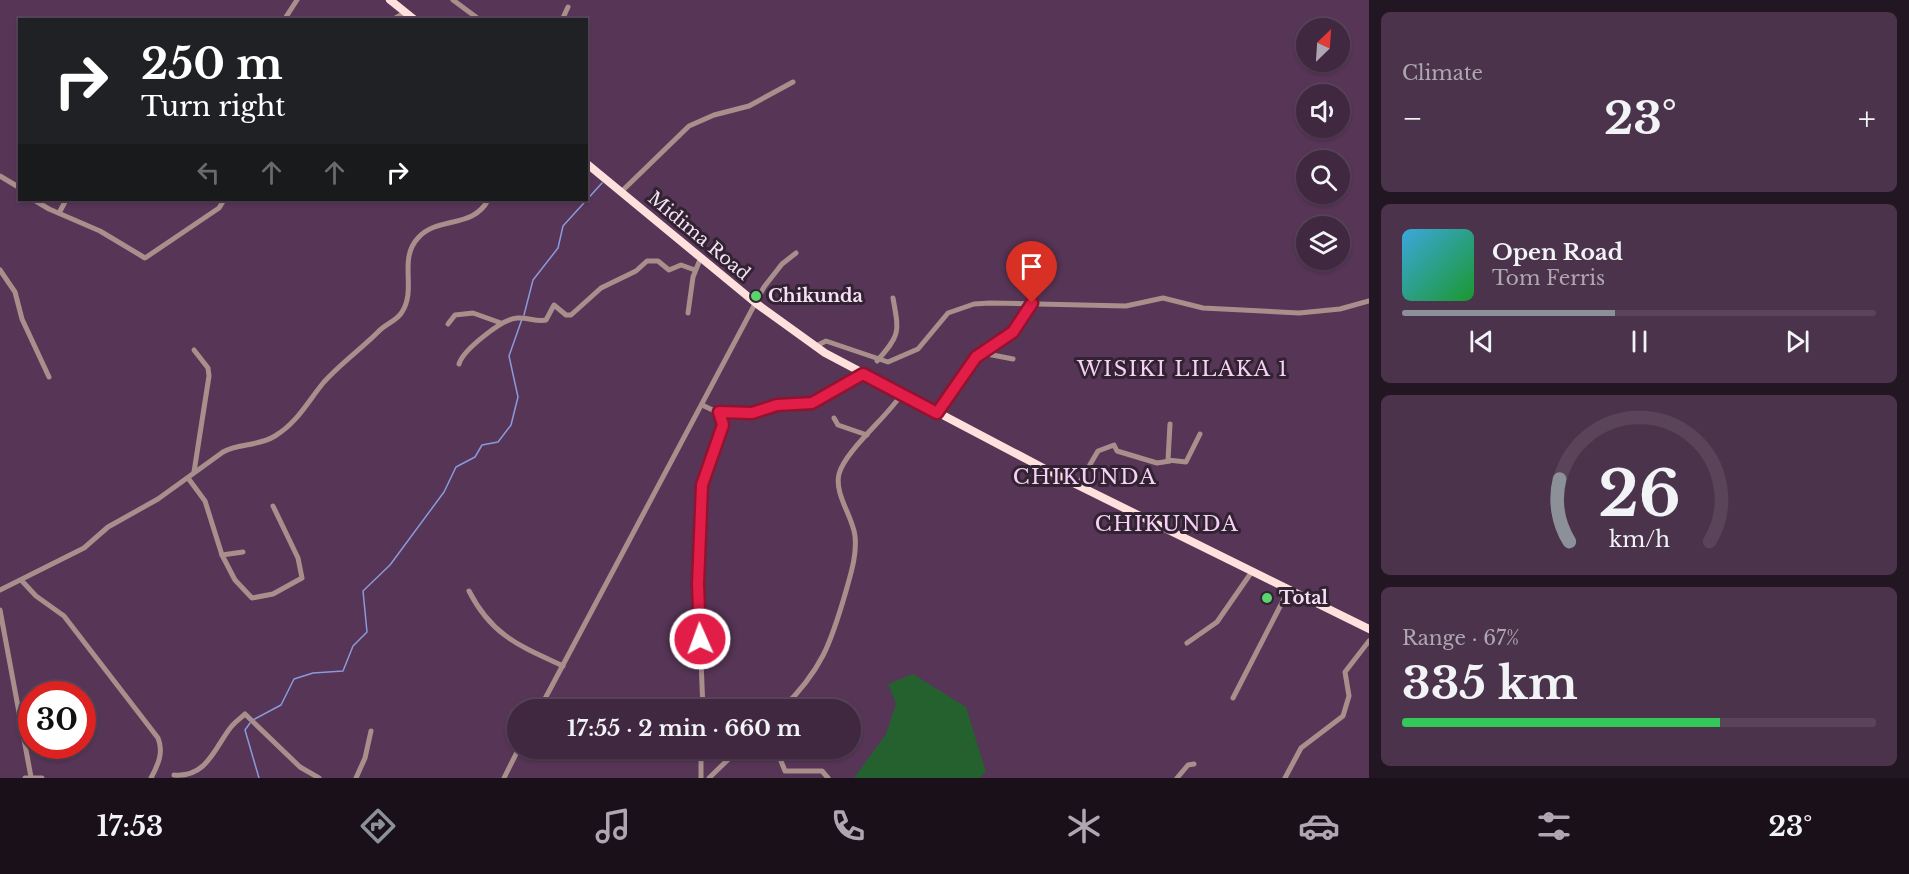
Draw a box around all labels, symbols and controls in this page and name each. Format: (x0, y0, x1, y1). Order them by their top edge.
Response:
north arrow (1296, 18, 1350, 72)
map controls (1296, 18, 1350, 270)
text: 250 m (141, 38, 283, 90)
icon: right (42, 42, 120, 120)
text: Climate (1402, 61, 1483, 85)
button: sound (1296, 84, 1350, 138)
text: Turn right (141, 90, 285, 123)
text: 23° (1604, 90, 1677, 146)
text: − (1402, 98, 1423, 139)
text: + (1858, 98, 1876, 139)
button: search (1296, 150, 1350, 204)
icon: left (192, 156, 225, 189)
icon: ahead (255, 156, 288, 189)
icon: ahead (318, 156, 351, 189)
icon: right (381, 156, 414, 189)
street label: Midima Road (644, 187, 754, 285)
button: layers (1296, 216, 1350, 270)
text: Open Road (1492, 239, 1623, 266)
pin (1006, 241, 1057, 303)
icon: arrive (1015, 250, 1048, 283)
text: Tom Ferris (1492, 266, 1605, 290)
place label: Chikunda (768, 285, 863, 307)
marker: Chikunda (749, 289, 763, 303)
icon: previous (1465, 325, 1498, 358)
icon: pause (1623, 325, 1656, 358)
icon: next (1781, 325, 1814, 358)
district label: WISIKI LILAKA 1 (1076, 356, 1289, 382)
text: 26 (1598, 455, 1680, 533)
district label: CHIKUNDA (1013, 464, 1157, 490)
district label: CHIKUNDA (1095, 511, 1239, 537)
text: km/h (1609, 526, 1670, 553)
place label: Total (1279, 587, 1329, 609)
marker: Total (1260, 591, 1274, 605)
position arrow (668, 607, 732, 671)
text: Range · 67% (1402, 626, 1519, 650)
text: 335 km (1402, 655, 1578, 711)
speed limit sign: 30 (18, 681, 96, 759)
text: 17:55 · 2 min · 660 m (567, 715, 801, 742)
icon: directions (357, 805, 399, 847)
icon: music (592, 805, 634, 847)
icon: phone (827, 805, 869, 847)
icon: climate (1063, 805, 1105, 847)
icon: car (1298, 805, 1340, 847)
icon: filters (1533, 805, 1575, 847)
text: 17:53 (97, 810, 163, 843)
text: 23° (1768, 810, 1812, 843)

